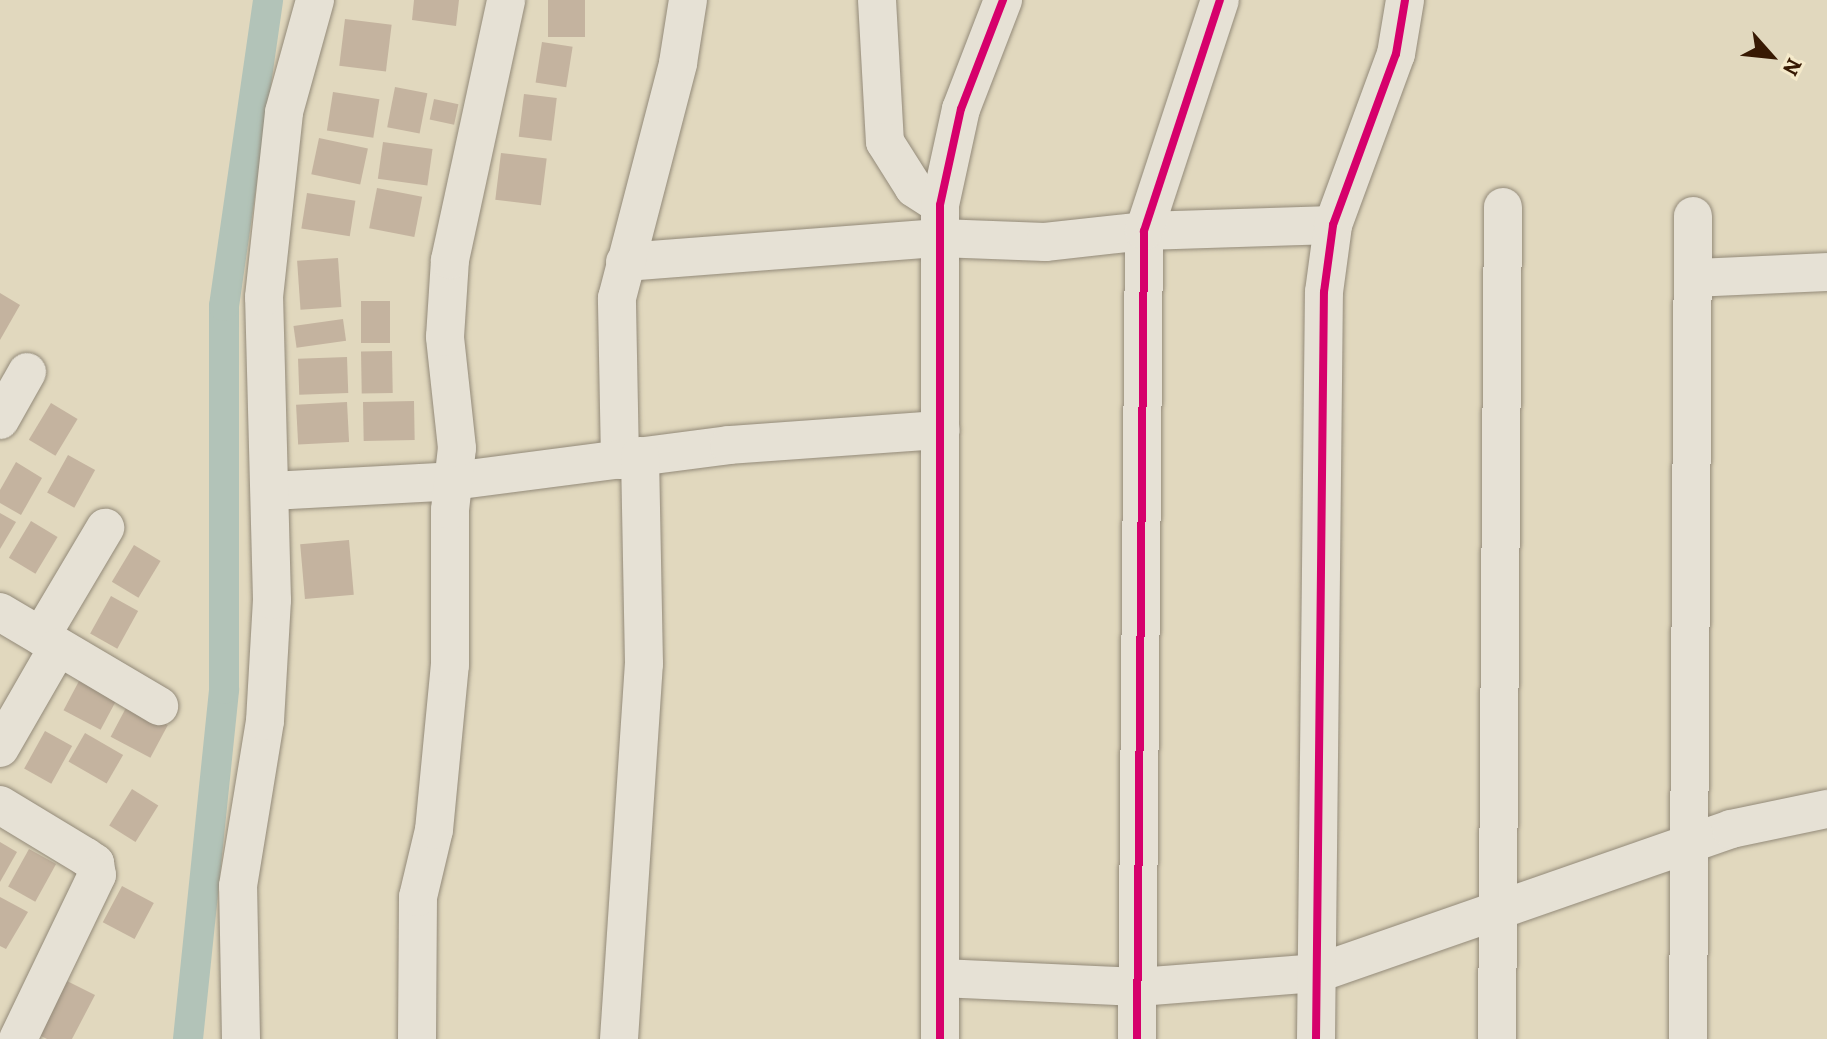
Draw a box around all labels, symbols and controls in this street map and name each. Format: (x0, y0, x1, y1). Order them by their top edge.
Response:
north arrow (1731, 16, 1811, 96)
text: N (1775, 53, 1809, 81)

